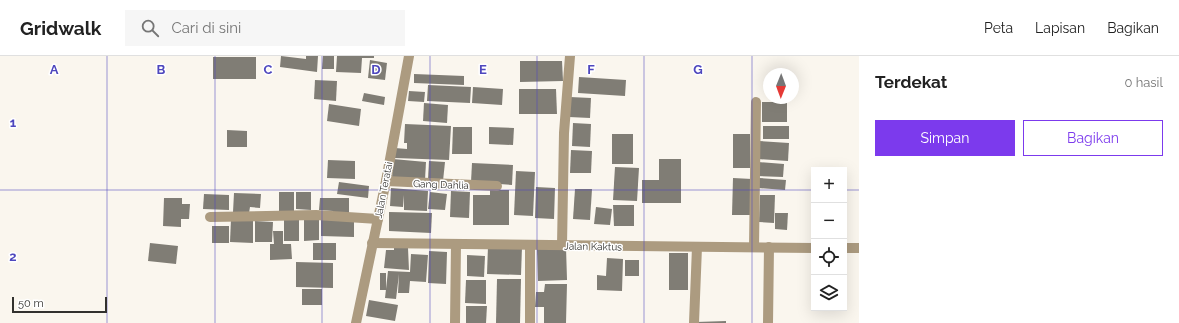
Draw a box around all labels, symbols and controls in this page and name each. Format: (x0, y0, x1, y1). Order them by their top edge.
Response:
search box (125, 10, 405, 46)
text: Gridwalk (20, 17, 101, 39)
icon: search (139, 17, 161, 39)
text: Cari di sini (171, 19, 241, 37)
text: Peta (984, 20, 1013, 36)
text: Lapisan (1035, 20, 1085, 36)
text: Bagikan (1107, 20, 1159, 36)
text: A (50, 62, 59, 77)
text: B (157, 62, 166, 77)
text: C (264, 62, 273, 77)
text: D (371, 62, 381, 77)
text: E (479, 62, 487, 77)
text: F (587, 62, 595, 77)
text: G (693, 62, 703, 77)
north arrow (763, 68, 799, 104)
text: Terdekat (875, 72, 947, 92)
text: 0 hasil (1124, 75, 1163, 90)
text: 1 (10, 115, 17, 130)
button: Simpan (875, 120, 1015, 156)
button: Bagikan (1023, 120, 1163, 156)
street label: Jalan Teratai (373, 161, 394, 219)
map controls (811, 167, 847, 311)
button: + (811, 167, 847, 203)
street label: Gang Dahlia (413, 178, 469, 191)
button: − (811, 203, 847, 239)
button: locate (811, 239, 847, 275)
street label: Jalan Kaktus (564, 240, 622, 253)
text: 2 (9, 249, 17, 264)
button: layers (811, 275, 847, 311)
scale bar (12, 295, 107, 314)
text: 50 m (18, 297, 44, 310)

